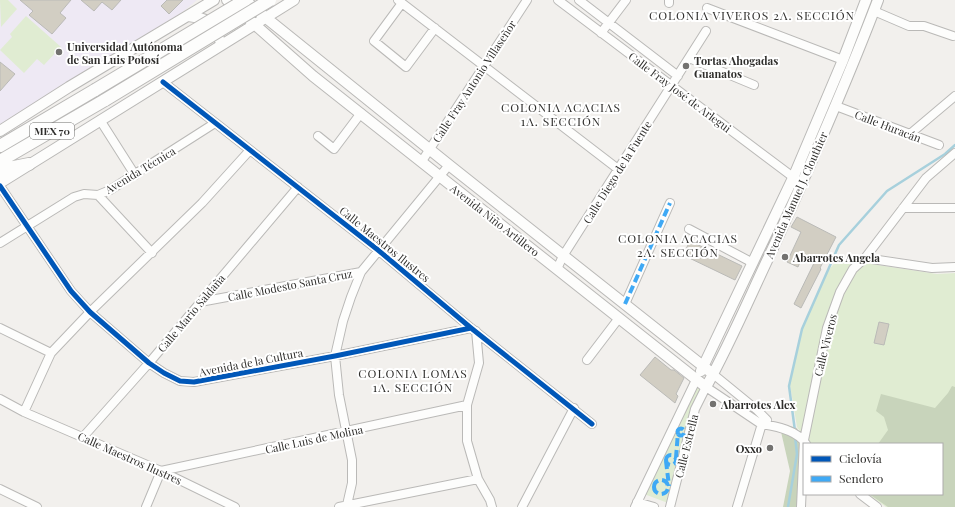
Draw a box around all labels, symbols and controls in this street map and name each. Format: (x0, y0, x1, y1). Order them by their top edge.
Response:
district label: COLONIA VIVEROS 2A. SECCIÓN (649, 7, 855, 23)
street label: Calle Fray Antonio Villaseñor (429, 17, 519, 145)
place label: Universidad Autónoma de San Luis Potosí (67, 39, 183, 67)
marker: Universidad Autónoma de San Luis Potosí (54, 47, 64, 57)
street label: Calle Fray José de Arlegui (626, 48, 734, 136)
place label: Tortas Ahogadas Guanatos (694, 53, 778, 81)
marker: Tortas Ahogadas Guanatos (681, 61, 691, 71)
district label: COLONIA ACACIAS 1A. SECCIÓN (501, 99, 621, 129)
street label: Calle Huracán (853, 106, 924, 146)
street label: Calle Diego de la Fuente (579, 117, 655, 226)
road number: MEX 70 (30, 123, 74, 139)
street label: Avenida Manuel J. Clouthier (761, 129, 831, 262)
street label: Avenida Técnica (101, 143, 178, 197)
street label: Avenida Niño Artillero (447, 180, 543, 260)
street label: Calle Maestros Ilustres (337, 203, 433, 285)
district label: COLONIA ACACIAS 2A. SECCIÓN (618, 230, 738, 260)
place label: Abarrotes Angela (792, 250, 880, 265)
marker: Abarrotes Angela (780, 252, 790, 262)
street label: Calle Modesto Santa Cruz (226, 266, 354, 304)
street label: Calle Mario Saldaña (154, 270, 229, 355)
street label: Calle Viveros (810, 312, 840, 378)
street label: Avenida de la Cultura (197, 344, 305, 380)
district label: COLONIA LOMAS 1A. SECCIÓN (358, 365, 468, 395)
place label: Abarrotes Alex (720, 397, 795, 412)
marker: Abarrotes Alex (708, 399, 718, 409)
street label: Calle Estrella (671, 412, 701, 479)
street label: Calle Luis de Molina (264, 421, 365, 457)
street label: Calle Maestros Ilustres (76, 428, 185, 488)
place label: Oxxo (736, 441, 762, 456)
marker: Oxxo (765, 443, 775, 453)
legend (803, 443, 943, 495)
text: Ciclovía (839, 450, 882, 466)
text: Sendero (839, 470, 884, 486)

